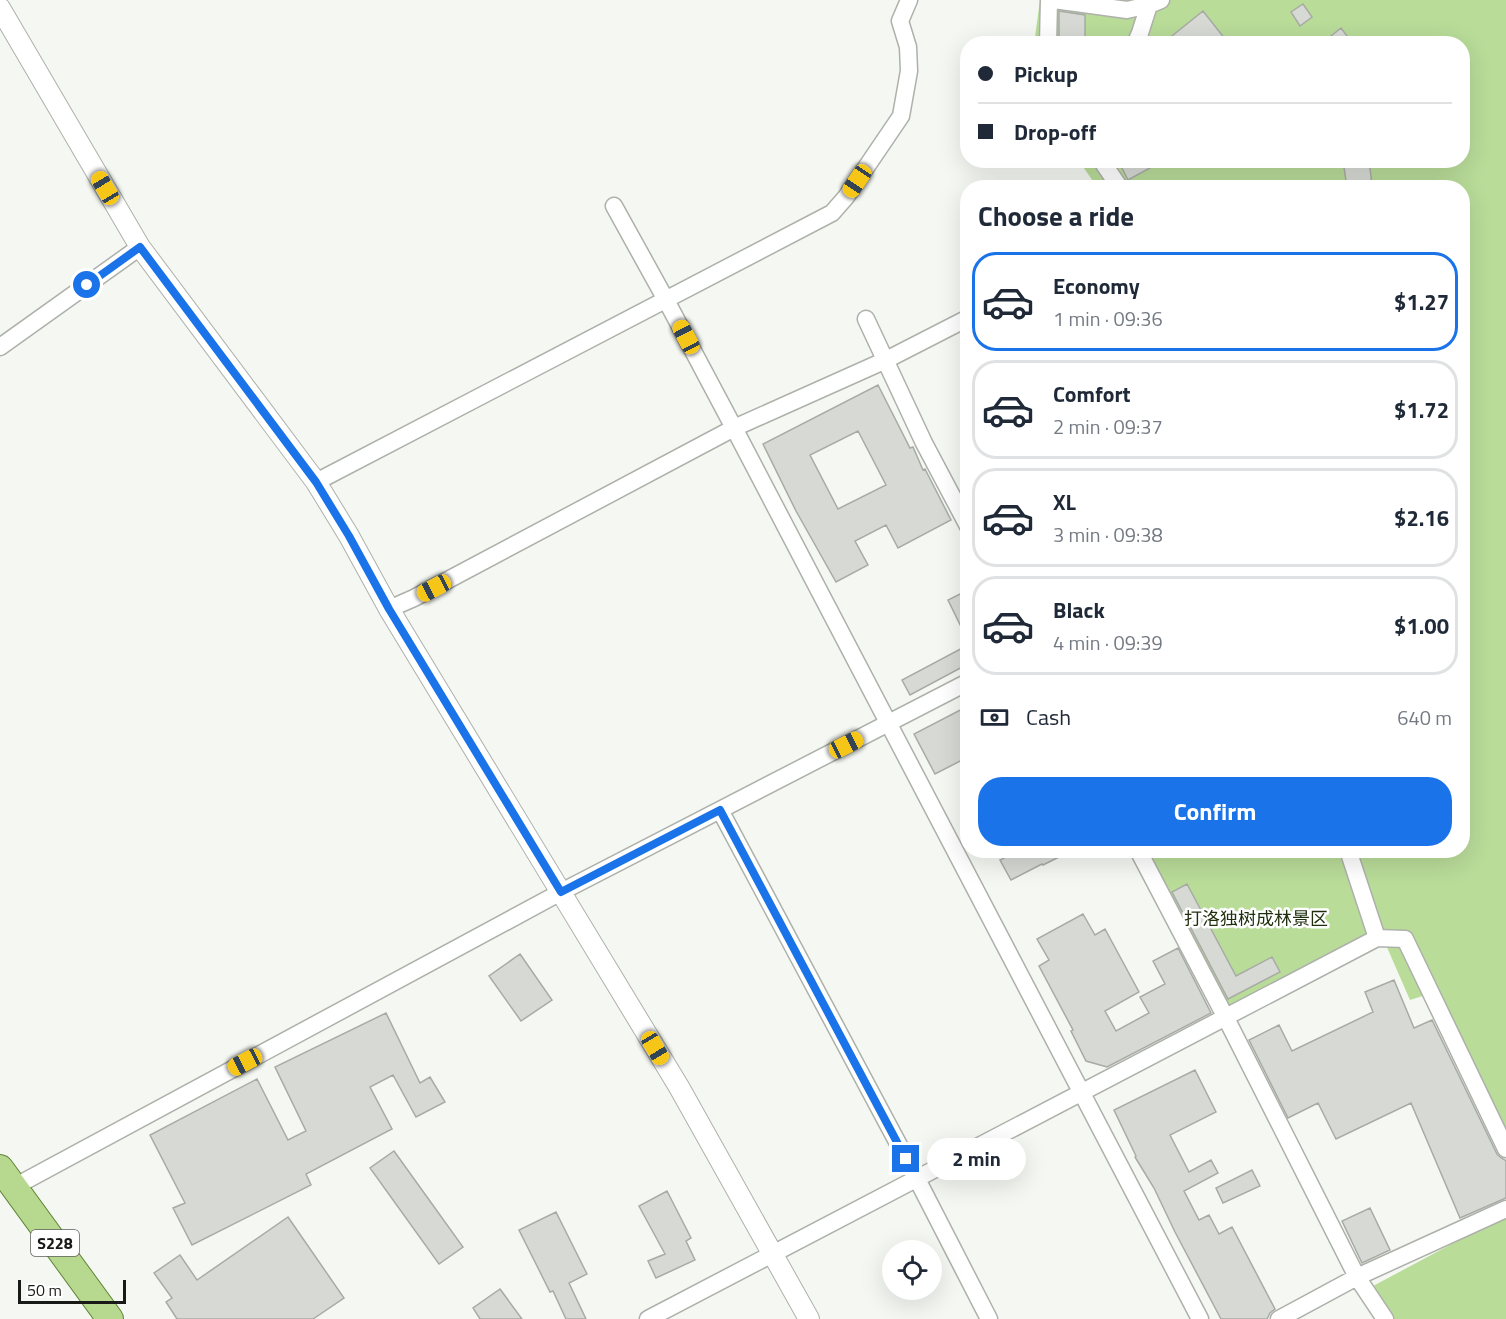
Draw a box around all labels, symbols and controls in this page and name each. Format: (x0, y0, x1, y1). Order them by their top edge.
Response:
text: Pickup (1014, 57, 1078, 91)
text: Drop-off (1014, 115, 1096, 149)
car (839, 161, 875, 201)
car (88, 168, 122, 208)
text: Choose a ride (978, 195, 1134, 236)
text: Economy (1053, 269, 1140, 303)
route start (73, 271, 100, 298)
icon: car (981, 275, 1035, 329)
text: $1.27 (1394, 285, 1449, 319)
text: 1 min · 09:36 (1053, 303, 1163, 334)
car (670, 317, 702, 357)
text: Comfort (1053, 377, 1131, 411)
icon: car (981, 383, 1035, 437)
text: $1.72 (1394, 393, 1449, 427)
text: 2 min · 09:37 (1053, 411, 1163, 442)
text: XL (1053, 485, 1076, 519)
icon: car (981, 491, 1035, 545)
text: $2.16 (1394, 501, 1449, 535)
text: 3 min · 09:38 (1053, 519, 1163, 550)
car (414, 572, 454, 604)
text: Black (1053, 593, 1105, 627)
icon: car (981, 599, 1035, 653)
text: $1.00 (1394, 609, 1449, 643)
text: 4 min · 09:39 (1053, 627, 1163, 658)
text: Cash (1026, 700, 1071, 734)
icon: cash (978, 701, 1011, 734)
text: 640 m (1397, 702, 1452, 733)
car (826, 729, 866, 761)
button: Confirm (978, 777, 1452, 846)
park label: 打洛独树成林景区 (1184, 905, 1328, 932)
car (638, 1028, 672, 1068)
car (225, 1046, 265, 1078)
callout: 2 min (927, 1138, 1026, 1180)
text: 2 min (952, 1143, 1001, 1174)
route end (892, 1145, 919, 1172)
road number: S228 (31, 1230, 79, 1256)
map controls (882, 1240, 942, 1300)
button: locate (882, 1240, 942, 1300)
scale bar (18, 1277, 126, 1304)
text: 50 m (27, 1278, 62, 1302)

